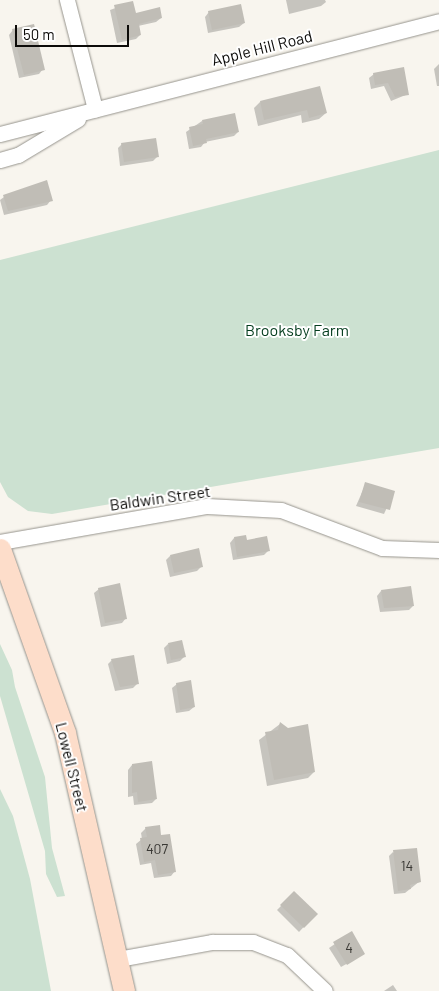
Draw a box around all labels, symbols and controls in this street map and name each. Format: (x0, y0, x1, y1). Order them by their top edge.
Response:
scale bar (18, 15, 131, 47)
text: 50 m (23, 25, 55, 43)
street label: Apple Hill Road (210, 26, 314, 70)
park label: Brooksby Farm (245, 320, 349, 340)
street label: Baldwin Street (108, 481, 212, 515)
street label: Lowell Street (52, 720, 92, 814)
house number: 407 (146, 841, 168, 857)
house number: 14 (401, 858, 413, 874)
house number: 4 (345, 940, 353, 956)

